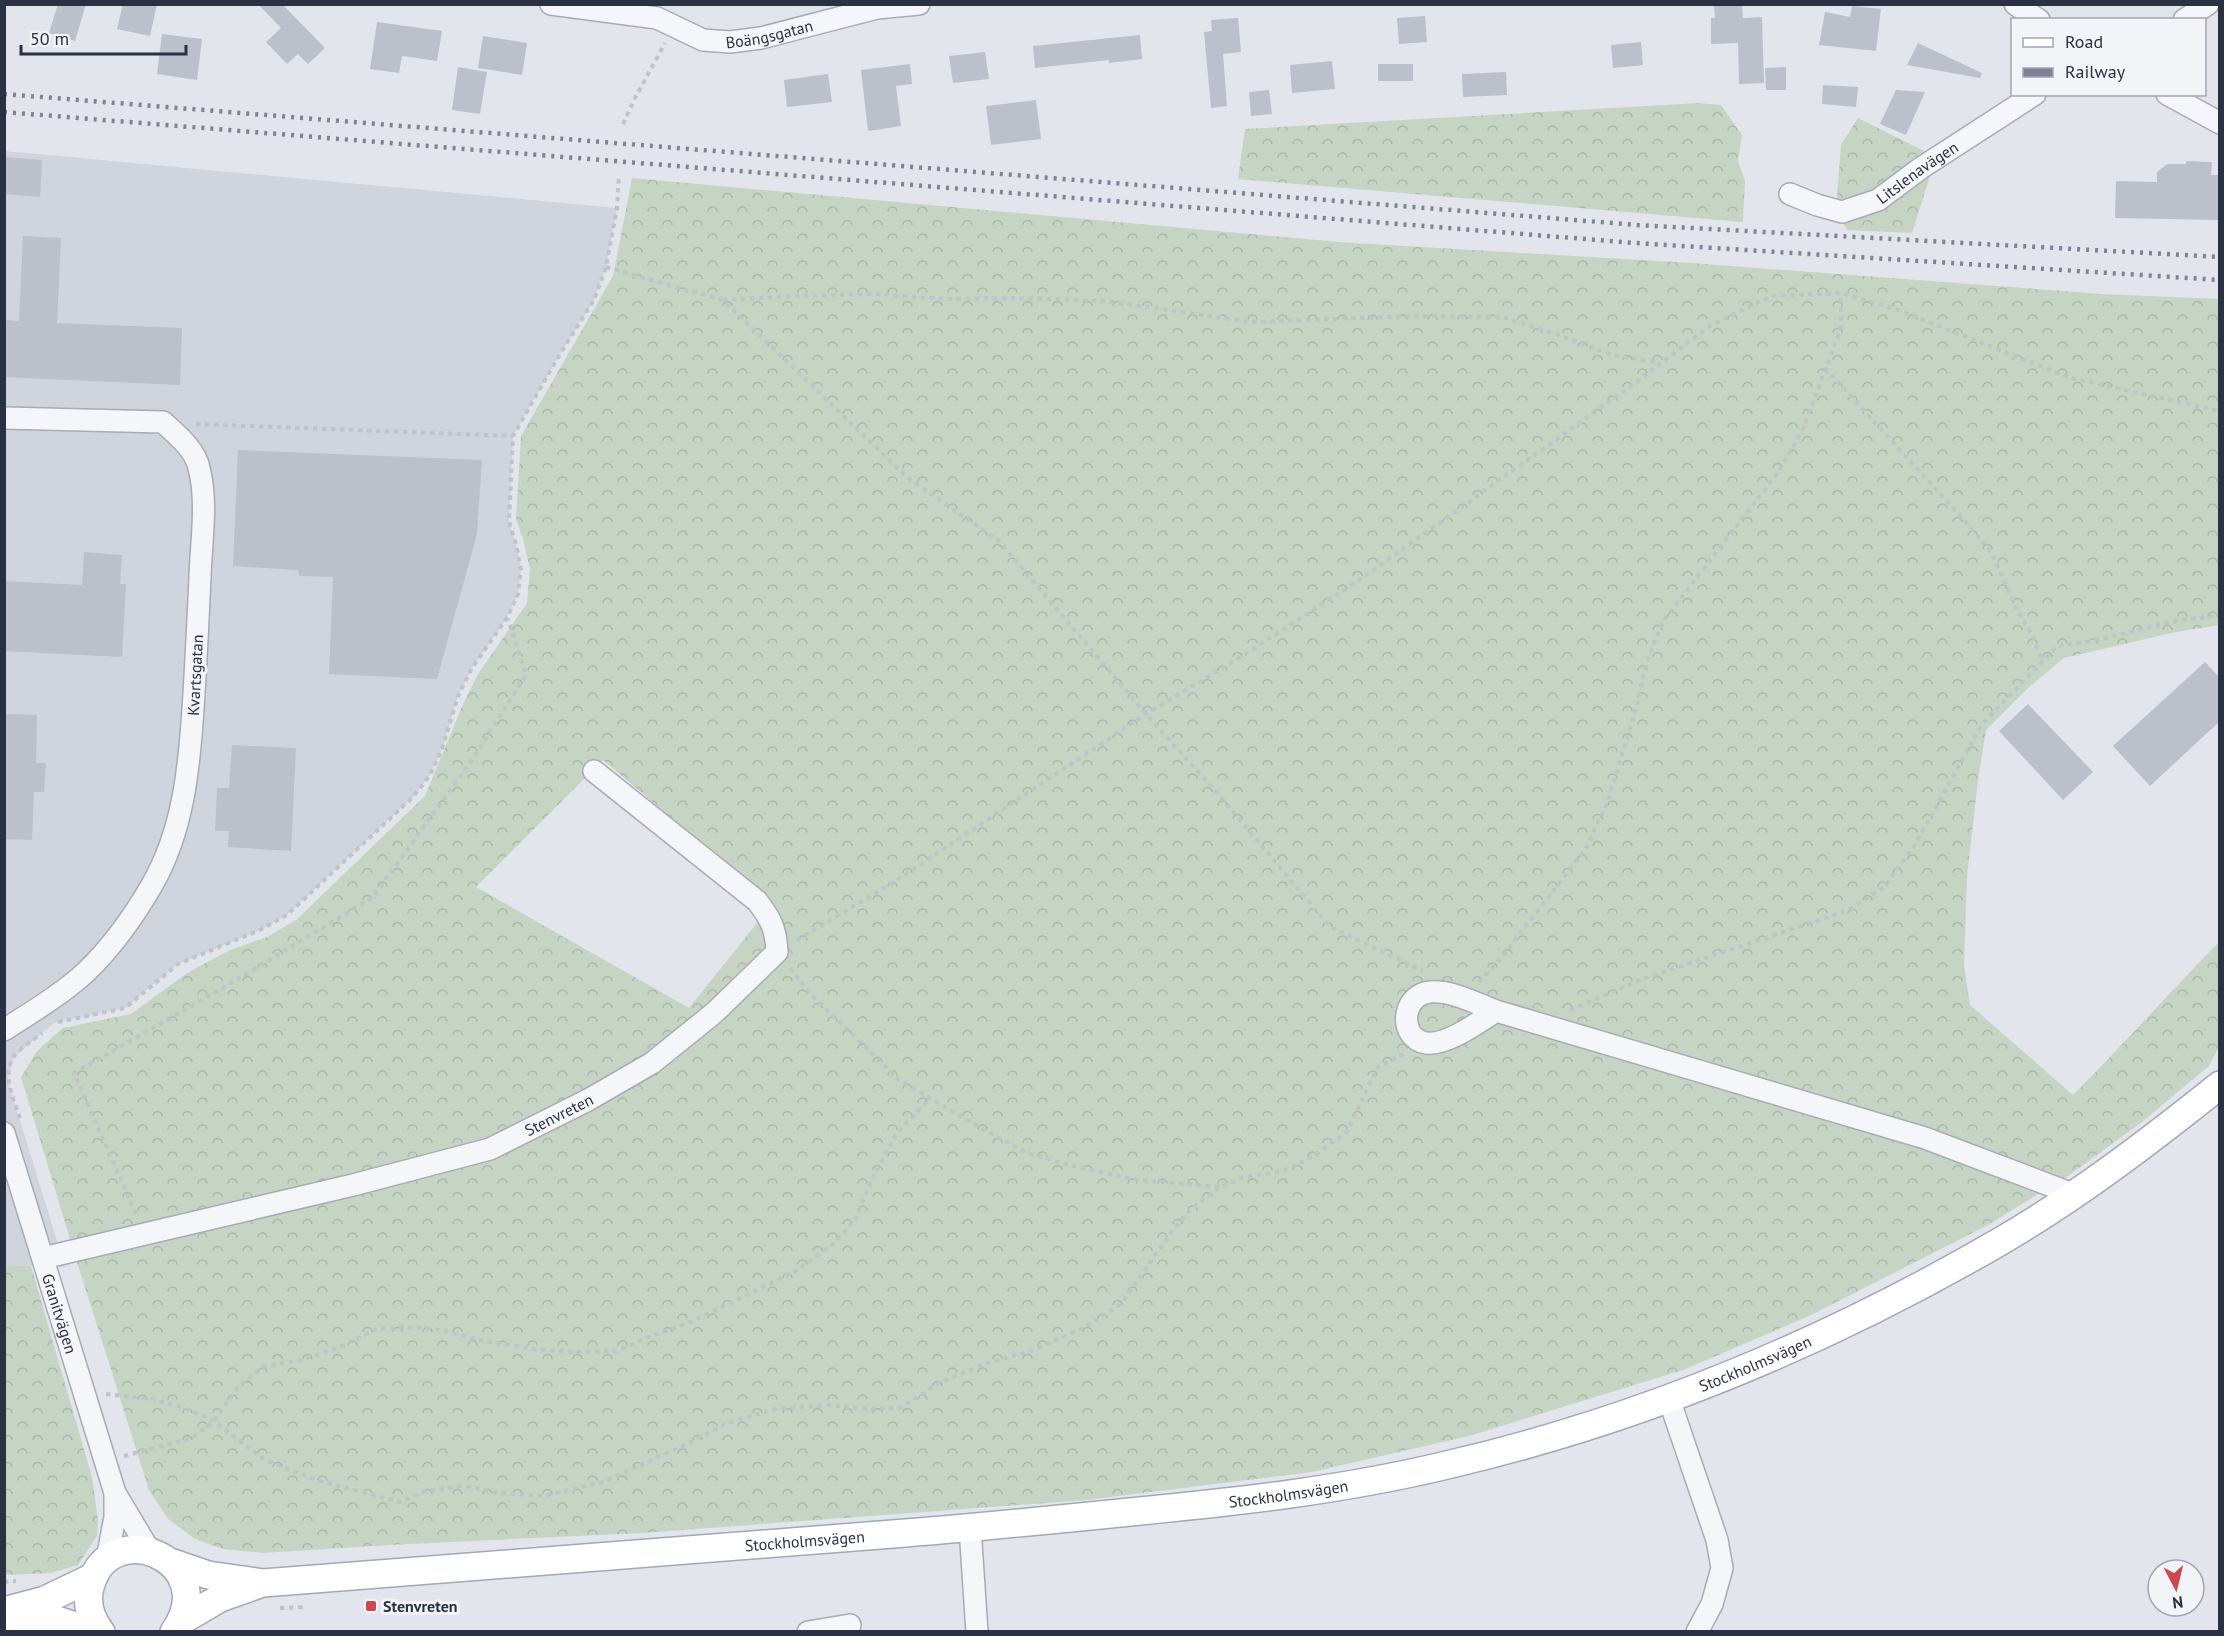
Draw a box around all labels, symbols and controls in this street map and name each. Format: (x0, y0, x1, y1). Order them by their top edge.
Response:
street label: Boängsgatan (724, 15, 815, 52)
scale bar (21, 18, 186, 56)
legend (2011, 18, 2206, 96)
text: 50 m (30, 27, 69, 50)
text: Road (2065, 30, 2103, 53)
text: Railway (2065, 60, 2126, 83)
street label: Litslenavägen (1872, 137, 1962, 208)
street label: Kvartsgatan (183, 634, 207, 716)
street label: Stenvreten (521, 1089, 596, 1140)
street label: Granitvägen (38, 1271, 81, 1356)
street label: Stockholmsvägen (1696, 1331, 1814, 1396)
street label: Stockholmsvägen (1228, 1475, 1350, 1512)
street label: Stockholmsvägen (744, 1526, 865, 1555)
north arrow (2146, 1558, 2206, 1618)
text: N (2171, 1592, 2184, 1613)
place label: Stenvreten (383, 1596, 458, 1616)
marker: Stenvreten (364, 1599, 378, 1613)

